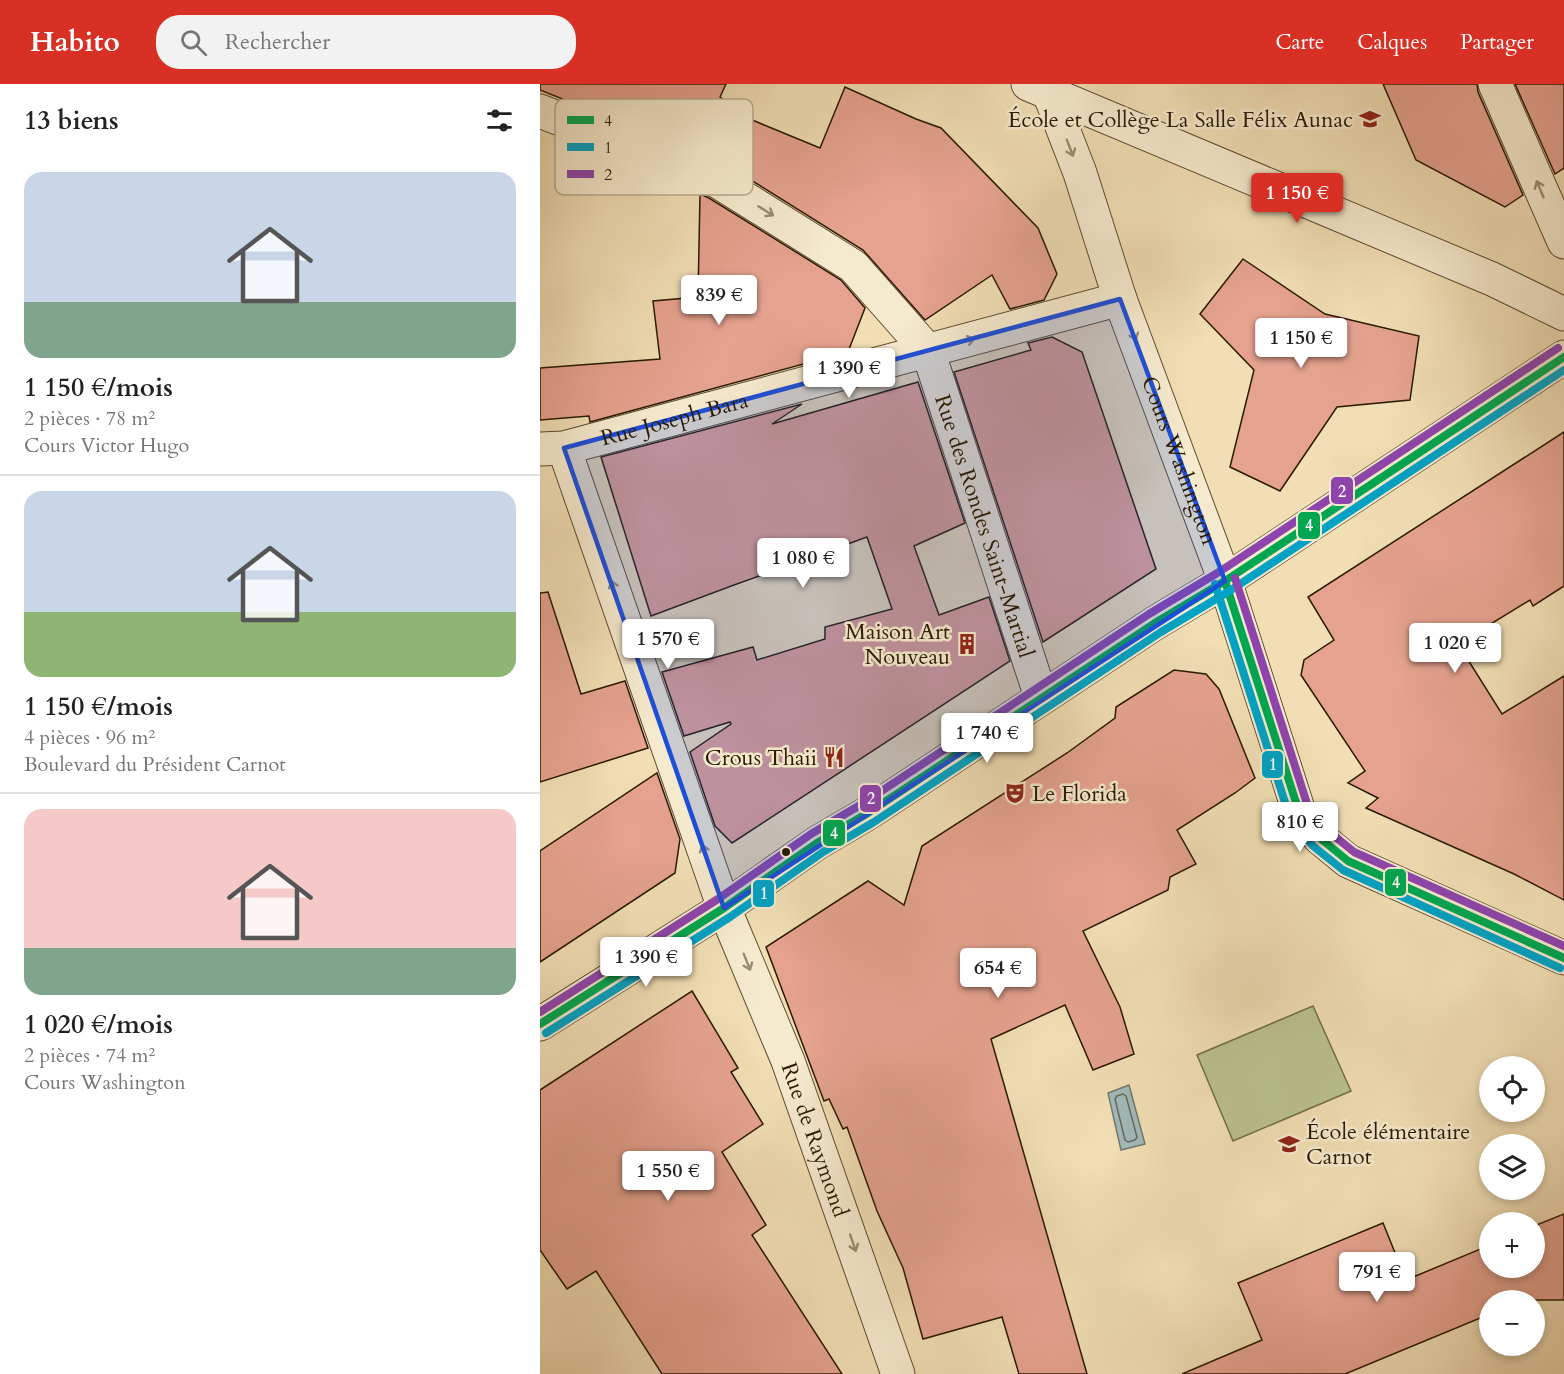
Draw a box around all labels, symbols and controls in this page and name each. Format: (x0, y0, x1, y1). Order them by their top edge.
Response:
search box (156, 15, 576, 69)
text: Habito (30, 23, 120, 61)
icon: search (177, 26, 210, 59)
text: Rechercher (225, 27, 330, 57)
text: Carte (1275, 28, 1324, 57)
text: Calques (1357, 28, 1427, 57)
text: Partager (1460, 28, 1534, 57)
legend (555, 99, 753, 195)
text: 13 biens (24, 103, 119, 138)
icon: filters (483, 104, 516, 137)
place label: École et Collège La Salle Félix Aunac (1008, 105, 1353, 135)
school or university icon: École et Collège La Salle Félix Aunac (1358, 107, 1382, 131)
text: 4 (604, 110, 612, 132)
text: 1 (604, 137, 612, 159)
one-way arrow (1065, 138, 1076, 157)
text: 2 (604, 164, 612, 186)
pin: 1 150 € (1242, 173, 1352, 224)
text: 1 150 € (1265, 179, 1329, 206)
one-way arrow (1534, 181, 1545, 199)
one-way arrow (757, 205, 774, 218)
icon: home (216, 211, 324, 319)
pin: 839 € (677, 275, 761, 326)
text: 839 € (695, 281, 743, 308)
pin: 1 150 € (1246, 318, 1356, 369)
one-way arrow (1128, 323, 1139, 341)
text: 1 150 € (1269, 324, 1333, 351)
one-way arrow (956, 334, 975, 346)
pin: 1 390 € (794, 348, 904, 399)
text: 1 390 € (817, 354, 881, 381)
text: 1 150 €/mois (24, 370, 173, 405)
street label: Cours Washington (1134, 372, 1224, 550)
street label: Rue Joseph Bara (597, 385, 752, 454)
street label: Rue des Rondes Saint-Martial (927, 391, 1041, 662)
text: 2 pièces · 78 m² (24, 405, 155, 432)
text: Cours Victor Hugo (24, 432, 189, 459)
line badge: 2 (1330, 476, 1354, 505)
text: 2 (1338, 481, 1346, 503)
line badge: 4 (1297, 511, 1321, 540)
text: 4 (1305, 515, 1313, 537)
icon: home (216, 530, 324, 638)
pin: 1 080 € (748, 538, 858, 589)
text: 1 080 € (771, 544, 835, 571)
one-way arrow (607, 580, 618, 599)
place label: Maison Art Nouveau (845, 617, 950, 672)
pin: 1 570 € (613, 619, 723, 670)
pin: 1 020 € (1400, 623, 1510, 674)
text: 1 570 € (636, 625, 700, 652)
text: 1 020 € (1423, 629, 1487, 656)
building icon: Maison Art Nouveau (955, 632, 979, 656)
text: 1 150 €/mois (24, 689, 173, 724)
pin: 1 740 € (932, 713, 1042, 764)
text: 1 740 € (955, 719, 1019, 746)
text: 4 pièces · 96 m² (24, 724, 155, 751)
place label: Crous Thaii (705, 743, 817, 773)
restaurant icon: Crous Thaii (822, 745, 846, 769)
line badge: 1 (1261, 750, 1284, 779)
text: Boulevard du Président Carnot (24, 751, 286, 778)
text: 1 (1269, 754, 1277, 776)
place label: Le Florida (1032, 779, 1127, 809)
theatre icon: Le Florida (1003, 781, 1027, 805)
line badge: 2 (859, 784, 882, 813)
text: 2 (867, 788, 875, 810)
pin: 810 € (1258, 802, 1342, 853)
text: 810 € (1276, 808, 1324, 835)
line badge: 4 (822, 819, 846, 847)
text: 4 (830, 823, 838, 845)
one-way arrow (699, 844, 710, 863)
unlabelled marker (780, 846, 792, 858)
icon: home (216, 848, 324, 956)
line badge: 4 (1384, 868, 1407, 897)
text: 4 (1392, 872, 1400, 894)
line badge: 1 (752, 879, 775, 908)
text: 1 (760, 883, 768, 905)
pin: 1 390 € (591, 937, 701, 988)
text: 1 390 € (614, 943, 678, 970)
pin: 654 € (956, 948, 1040, 999)
one-way arrow (742, 952, 753, 971)
text: 654 € (974, 954, 1022, 981)
text: 1 020 €/mois (24, 1007, 173, 1042)
text: 2 pièces · 74 m² (24, 1042, 155, 1069)
map controls (1479, 1056, 1545, 1356)
button: locate (1479, 1056, 1545, 1122)
street label: Rue de Raymond (774, 1058, 856, 1221)
text: Cours Washington (24, 1069, 186, 1096)
place label: École élémentaire Carnot (1306, 1117, 1470, 1172)
school or university icon: École élémentaire Carnot (1277, 1132, 1301, 1156)
button: layers (1479, 1134, 1545, 1200)
pin: 1 550 € (613, 1151, 723, 1202)
text: 1 550 € (636, 1157, 700, 1184)
button: + (1479, 1212, 1545, 1278)
one-way arrow (848, 1233, 859, 1252)
pin: 791 € (1335, 1252, 1419, 1303)
text: 791 € (1353, 1258, 1401, 1285)
button: − (1479, 1290, 1545, 1356)

